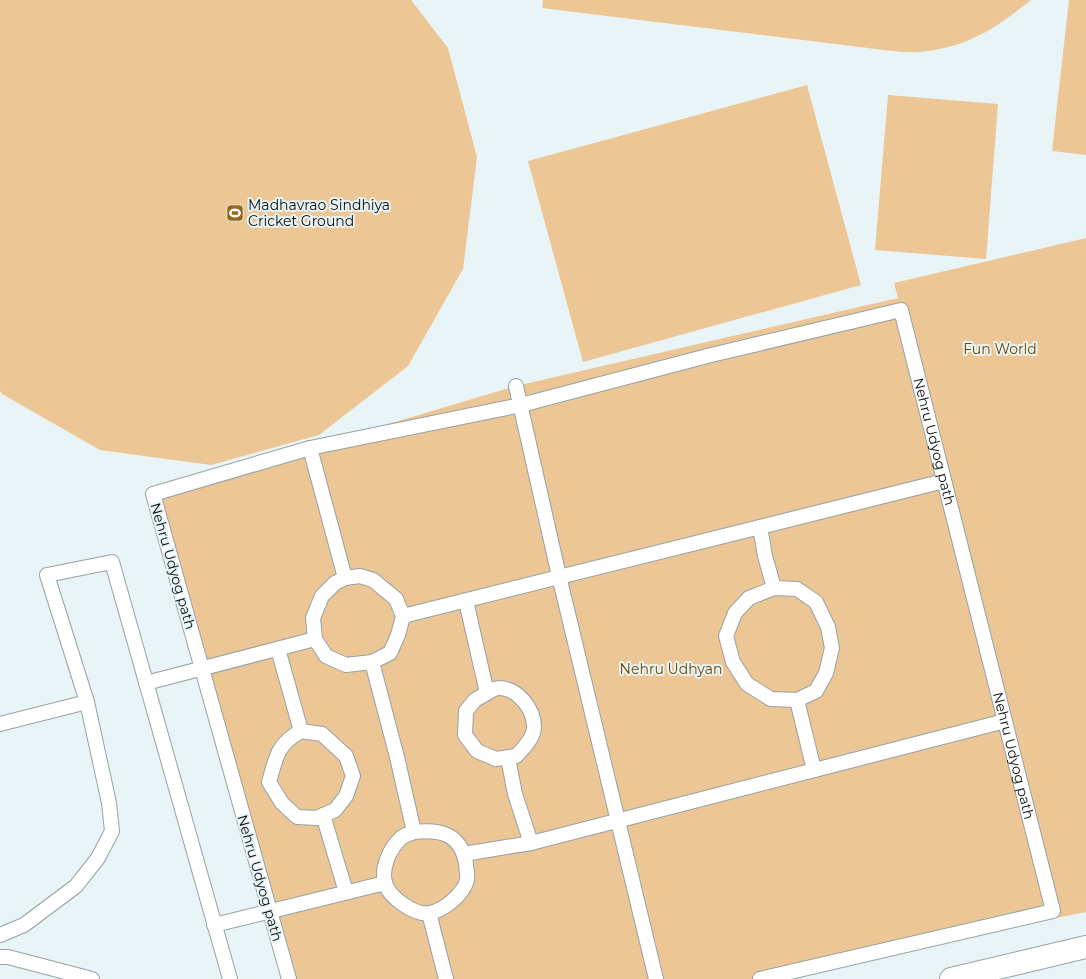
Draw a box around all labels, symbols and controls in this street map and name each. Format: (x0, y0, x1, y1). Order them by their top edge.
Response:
place label: Madhavrao Sindhiya Cricket Ground (248, 196, 390, 230)
sports icon: Madhavrao Sindhiya Cricket Ground (225, 203, 245, 223)
park label: Fun World (963, 340, 1037, 358)
street label: Nehru Udyog path (909, 376, 959, 507)
street label: Nehru Udyog path (146, 501, 200, 631)
park label: Nehru Udhyan (620, 660, 722, 678)
street label: Nehru Udyog path (989, 690, 1038, 821)
street label: Nehru Udyog path (233, 813, 287, 943)

